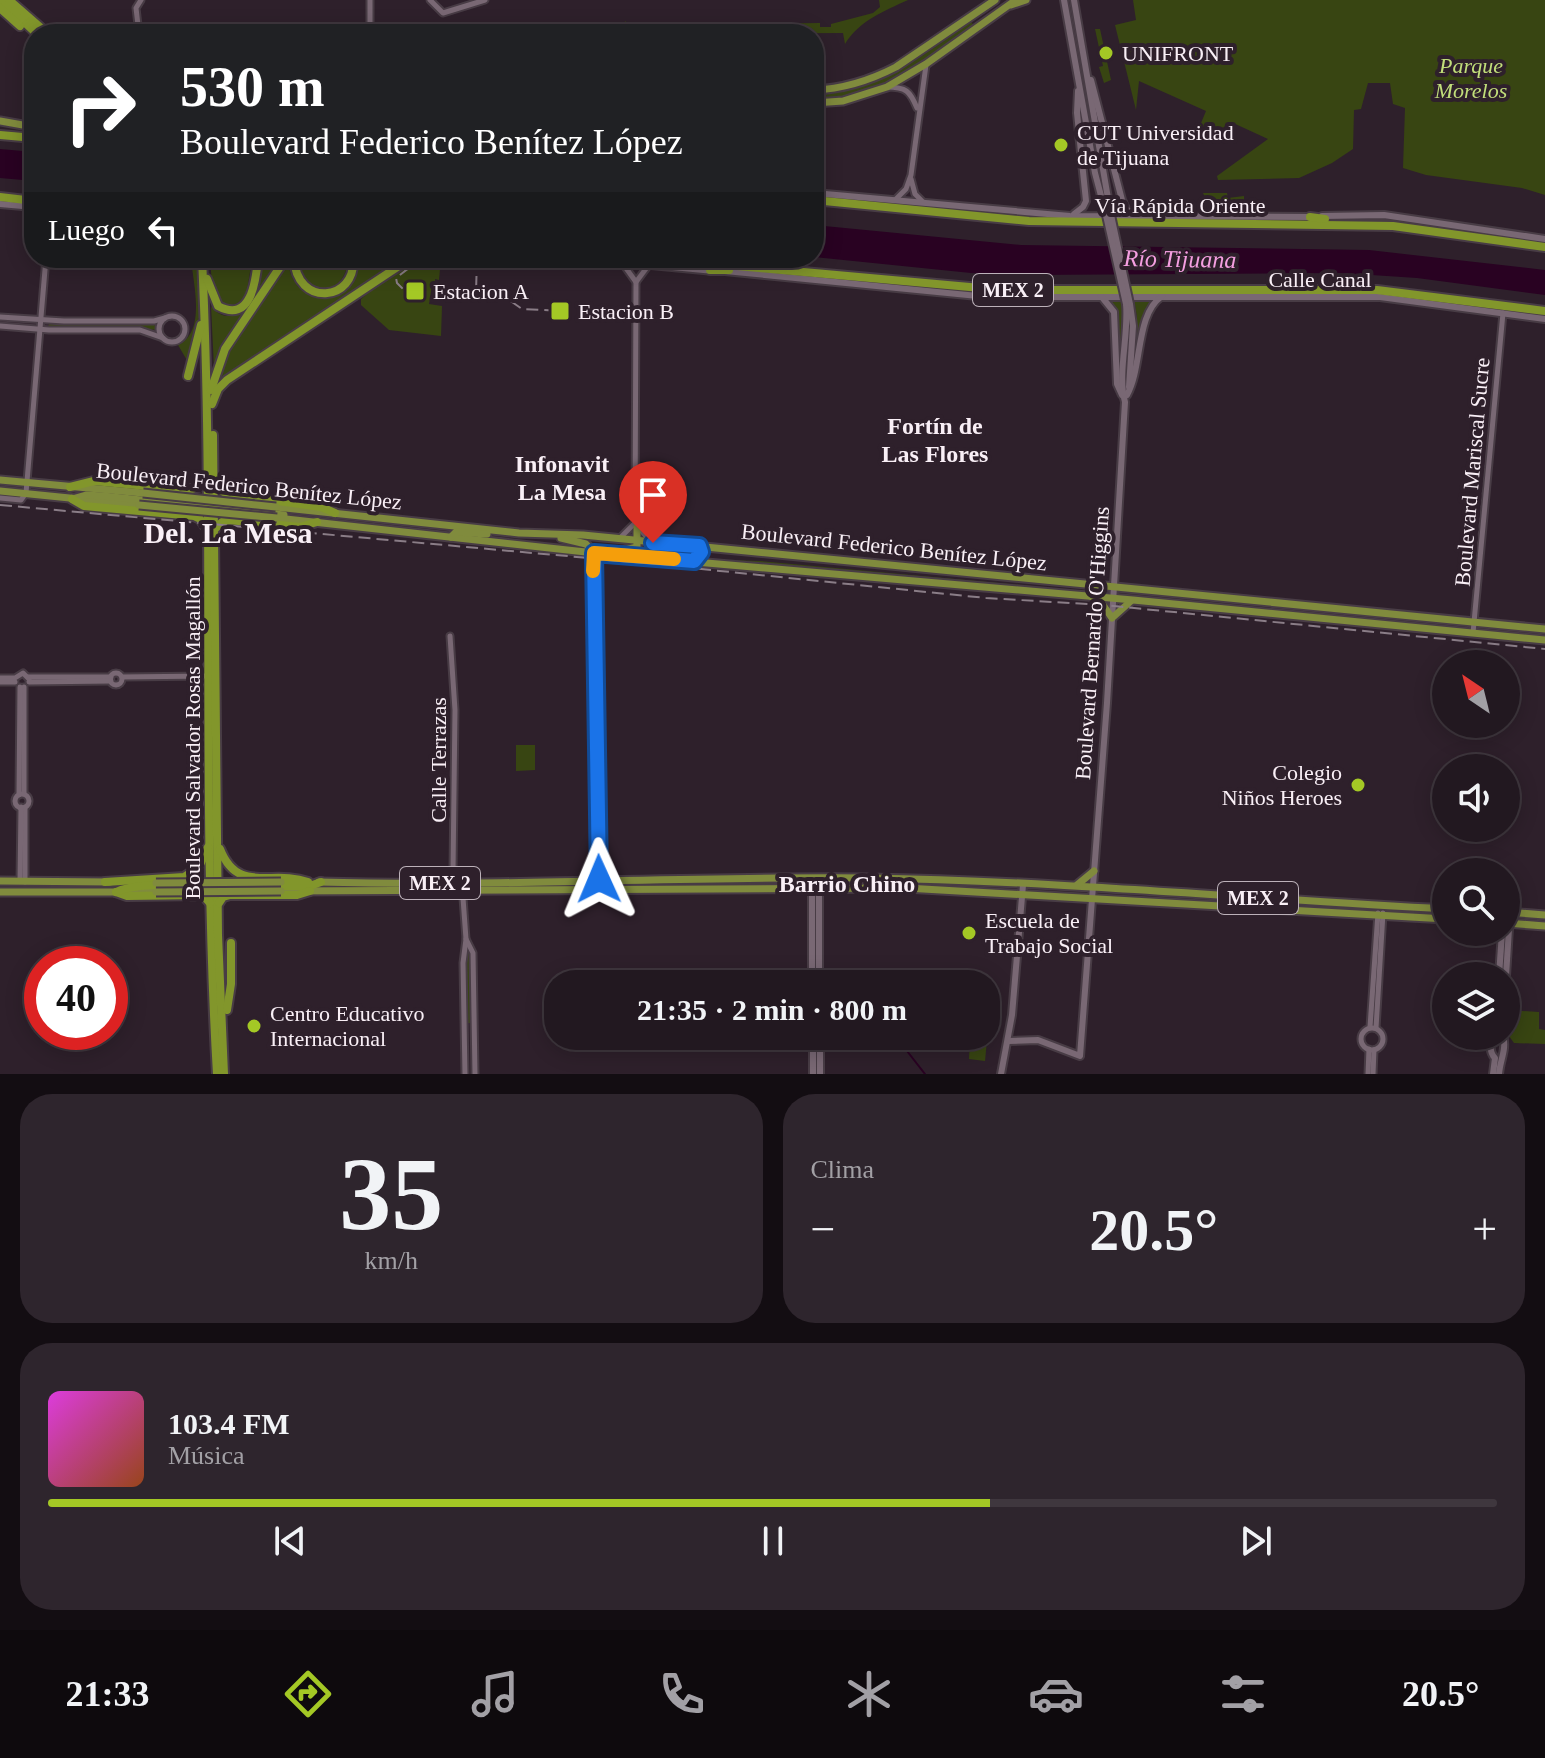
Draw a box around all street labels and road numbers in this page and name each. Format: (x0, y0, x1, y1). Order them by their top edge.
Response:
street label: Vía Rápida Oriente (1094, 193, 1266, 218)
street label: Calle Canal (1268, 267, 1372, 292)
road number: MEX 2 (973, 274, 1053, 306)
street label: Boulevard Mariscal Sucre (1450, 356, 1494, 588)
street label: Boulevard Federico Benítez López (95, 458, 403, 515)
street label: Boulevard Bernardo O'Higgins (1070, 505, 1114, 781)
street label: Boulevard Federico Benítez López (740, 519, 1048, 576)
street label: Boulevard Salvador Rosas Magallón (180, 576, 205, 900)
street label: Calle Terrazas (426, 697, 451, 823)
road number: MEX 2 (400, 867, 480, 899)
road number: MEX 2 (1218, 882, 1298, 914)

